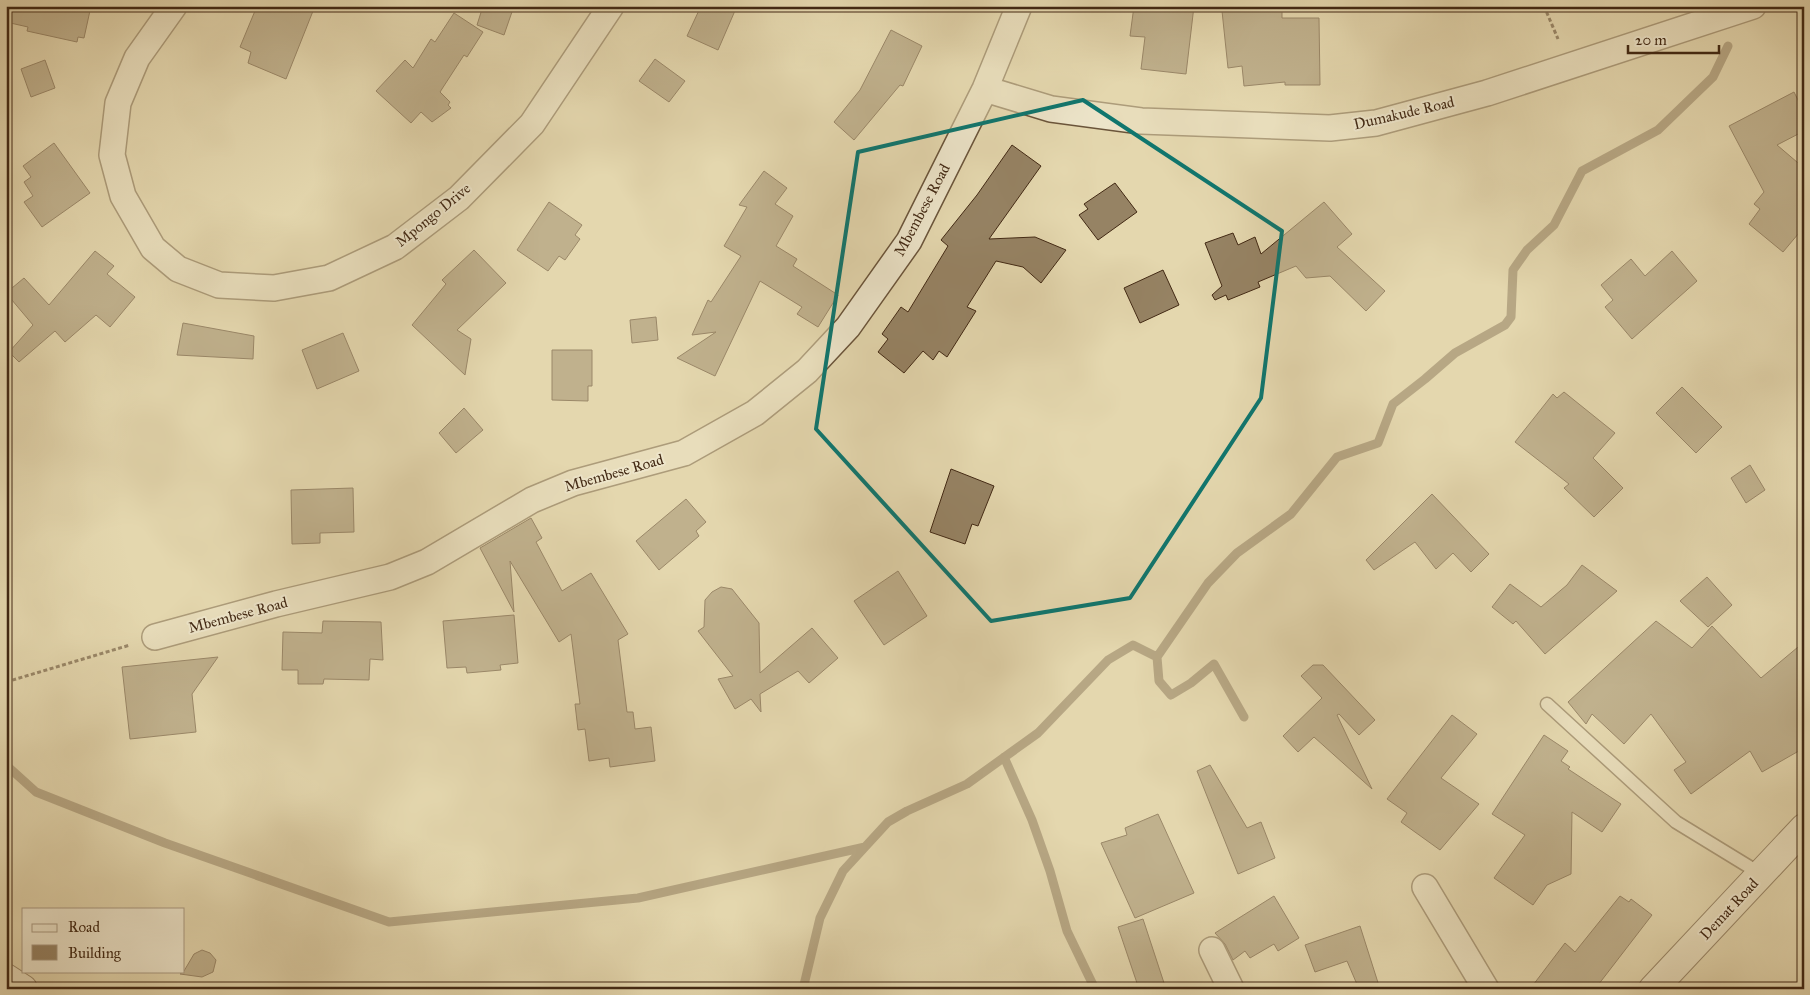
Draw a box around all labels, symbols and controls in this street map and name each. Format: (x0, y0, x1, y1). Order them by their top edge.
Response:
scale bar (1628, 22, 1719, 54)
text: 20 m (1635, 31, 1667, 49)
street label: Dumakude Road (1352, 93, 1457, 133)
street label: Mbembese Road (890, 160, 954, 259)
street label: Mpongo Drive (392, 179, 474, 251)
street label: Mbembese Road (563, 450, 666, 496)
street label: Mbembese Road (186, 593, 290, 637)
street label: Demat Road (1696, 874, 1762, 943)
legend (22, 908, 185, 972)
text: Road (68, 918, 100, 936)
text: Building (68, 944, 122, 962)

